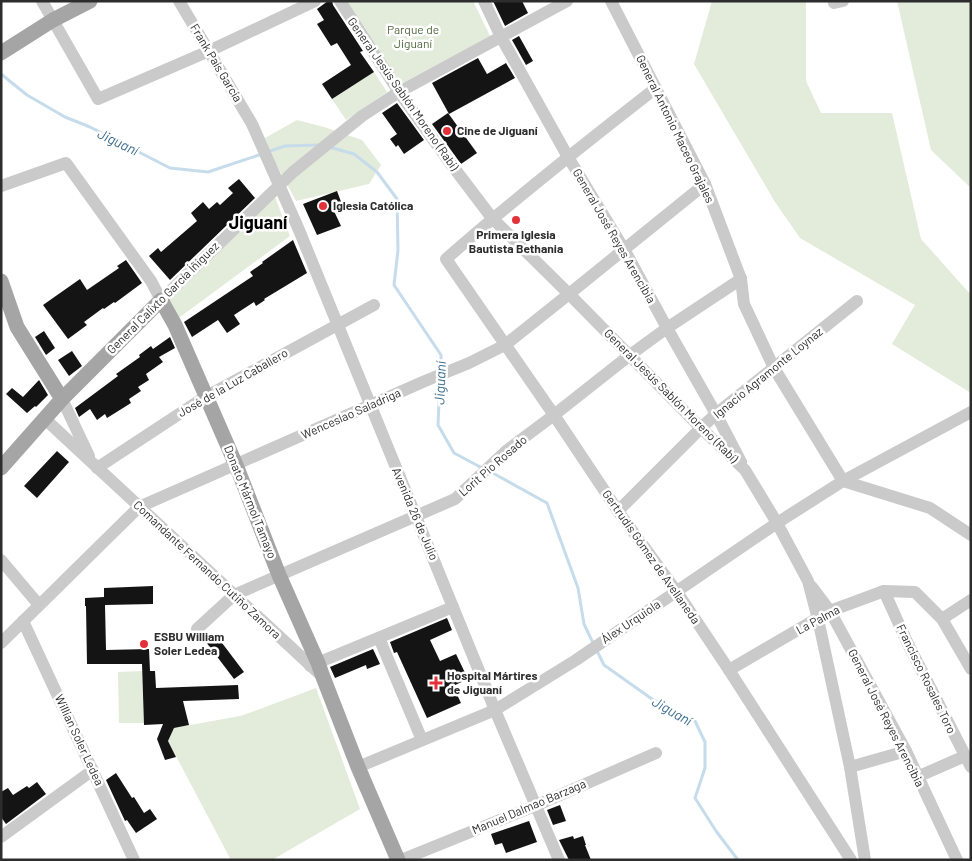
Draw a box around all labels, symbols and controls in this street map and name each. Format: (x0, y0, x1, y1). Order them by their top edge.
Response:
street label: General Jesús Sablón Moreno (Rabí) (345, 14, 463, 173)
street label: Frank País García (188, 21, 246, 104)
park label: Parque de Jiguaní (387, 22, 439, 50)
street label: General Antonio Maceo Grajales (634, 52, 718, 205)
place label: Cine de Jiguaní (457, 123, 538, 137)
water label: Jiguaní (95, 124, 142, 159)
marker: Cine de Jiguaní (441, 125, 453, 137)
street label: General José Reyes Arencibia (571, 166, 659, 305)
place label: Iglesia Católica (333, 198, 413, 212)
marker: Iglesia Católica (317, 200, 329, 212)
district label: Jiguaní (229, 211, 288, 233)
marker: Primera Iglesia Bautista Bethania (510, 214, 522, 226)
place label: Primera Iglesia Bautista Bethania (469, 227, 563, 255)
street label: General Calixto García Íñiguez (103, 238, 221, 356)
street label: Ignacio Agramonte Loynaz (710, 324, 825, 421)
street label: General Jesús Sablón Moreno (Rabí) (602, 325, 742, 466)
street label: José de la Luz Caballero (175, 345, 290, 419)
water label: Jiguaní (430, 360, 449, 405)
street label: Wenceslao Saladriga (299, 385, 402, 441)
street label: Lorit Pio Rosado (455, 432, 529, 499)
street label: Donato Mármol Tamayo (222, 443, 280, 560)
street label: Avenida 26 de Julio (390, 465, 442, 562)
street label: Gertrudis Gómez de Avellaneda (600, 487, 704, 626)
street label: Comandante Fernando Cutiño Zamora (131, 497, 284, 641)
street label: Álex Urquiola (598, 596, 663, 646)
street label: La Palma (793, 602, 842, 636)
street label: Francisco Rosales Toro (894, 622, 960, 736)
place label: ESBU William Soler Ledea (154, 629, 224, 657)
marker: ESBU William Soler Ledea (138, 638, 150, 650)
street label: General José Reyes Arencibia (846, 646, 928, 789)
place label: Hospital Mártires de Jiguaní (447, 668, 537, 696)
marker: Hospital Mártires de Jiguaní (429, 676, 443, 690)
street label: Willian Soler Ledea (53, 692, 107, 787)
water label: Jiguaní (649, 692, 696, 729)
street label: Manuel Dalmao Barzaga (470, 776, 588, 836)

